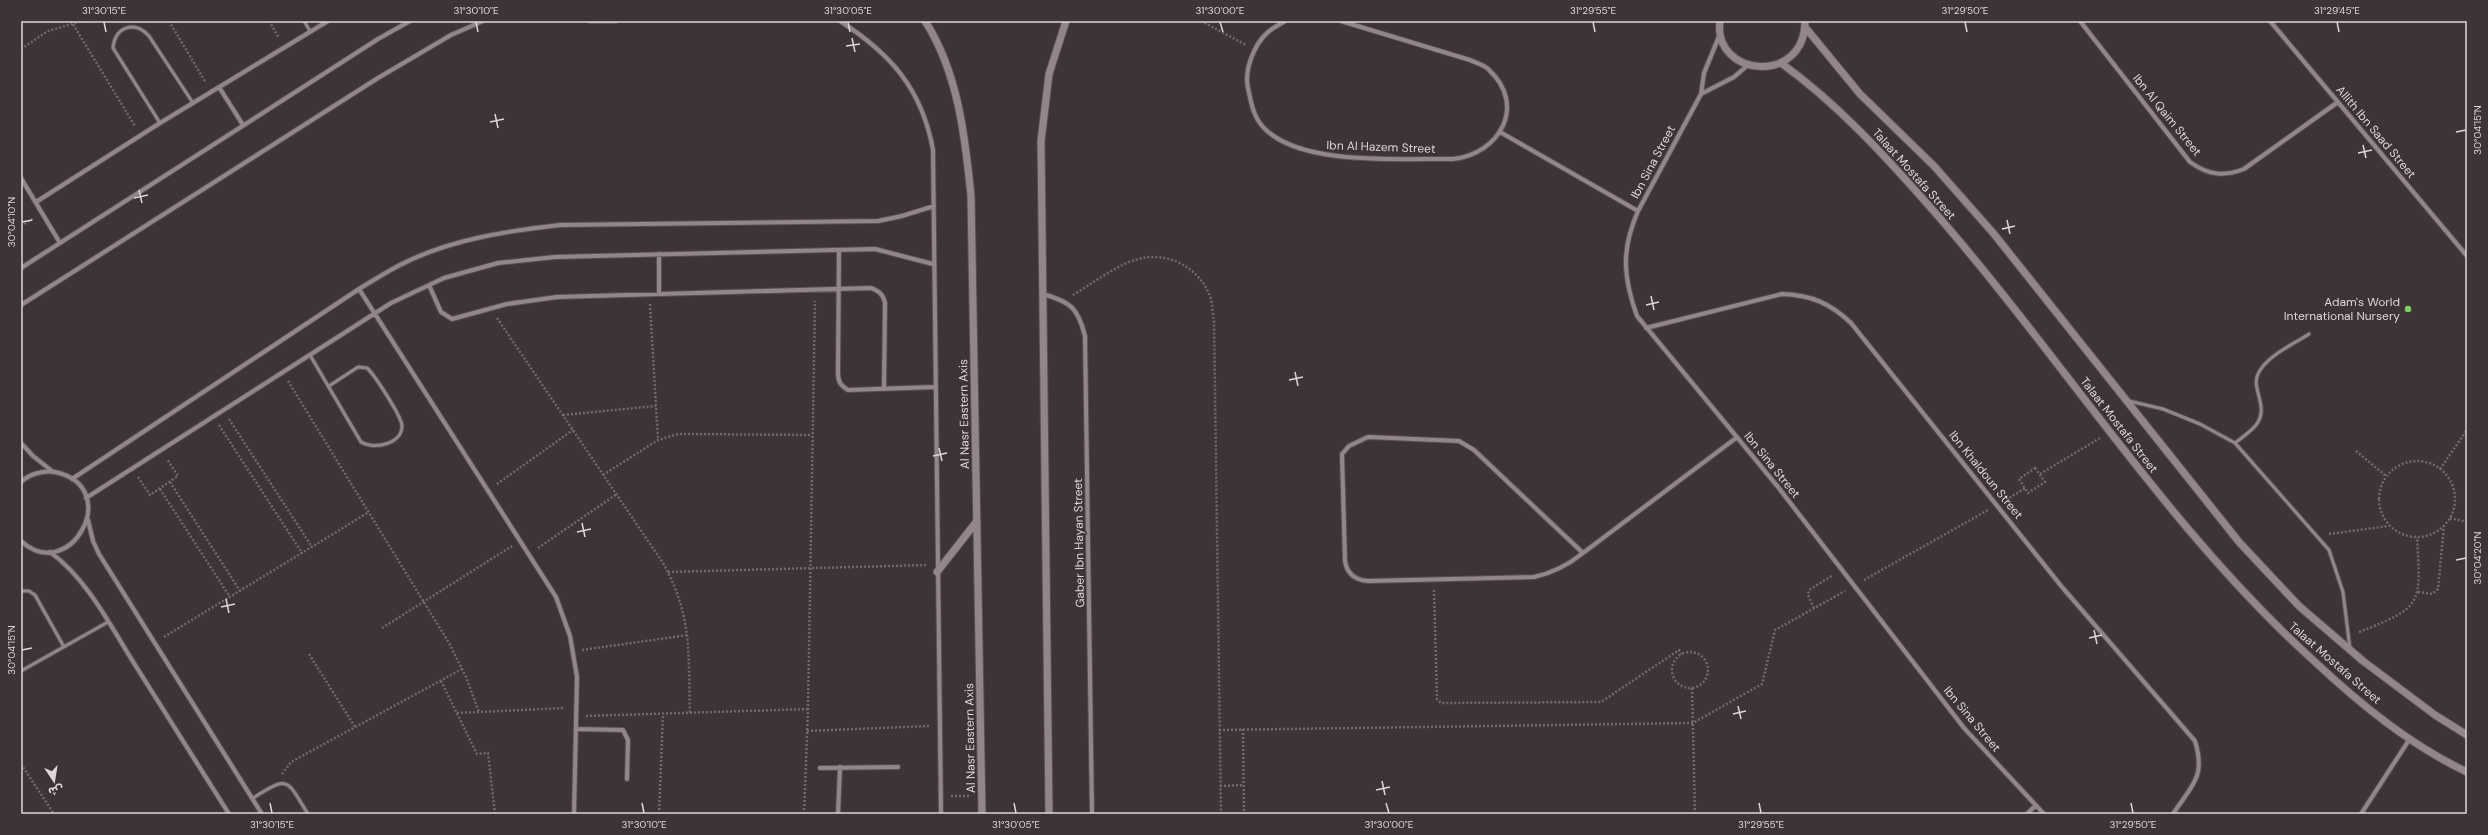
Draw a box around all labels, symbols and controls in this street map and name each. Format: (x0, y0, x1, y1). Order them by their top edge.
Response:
text: 31°30'15"E (82, 4, 126, 17)
text: 31°30'10"E (453, 4, 499, 17)
text: 31°30'05"E (824, 4, 872, 17)
text: 31°30'00"E (1196, 4, 1245, 17)
text: 31°29'55"E (1570, 4, 1616, 17)
text: 31°29'50"E (1941, 4, 1989, 17)
text: 31°29'45"E (2314, 4, 2360, 17)
street label: Ibn Al Qaim Street (2129, 71, 2205, 159)
street label: Allith Ibn Saad Street (2333, 82, 2420, 182)
text: 30°04'15"N (2471, 105, 2484, 155)
street label: Ibn Sina Street (1627, 122, 1679, 201)
street label: Talaat Mostafa Street (1869, 125, 1959, 223)
street label: Ibn Al Hazem Street (1326, 137, 1436, 157)
text: 30°04'10"N (5, 197, 18, 247)
place label: Adam's World International Nursery (2284, 294, 2400, 324)
marker: Adam's World International Nursery (2403, 304, 2413, 314)
street label: Al Nasr Eastern Axis (955, 359, 973, 469)
street label: Talaat Mostafa Street (2076, 374, 2162, 476)
street label: Ibn Khaldoun Street (1945, 428, 2027, 523)
street label: Ibn Sina Street (1740, 429, 1804, 502)
street label: Gaber Ibn Hayan Street (1070, 478, 1088, 608)
text: 30°04'20"N (2471, 531, 2484, 585)
street label: Talaat Mostafa Street (2285, 618, 2385, 708)
text: 30°04'15"N (5, 625, 18, 675)
street label: Al Nasr Eastern Axis (961, 683, 979, 793)
street label: Ibn Sina Street (1940, 683, 2004, 755)
north arrow (34, 761, 74, 801)
text: ش (47, 782, 65, 799)
text: 31°30'15"E (250, 818, 294, 831)
text: 31°30'10"E (621, 818, 667, 831)
text: 31°30'05"E (992, 818, 1040, 831)
text: 31°30'00"E (1365, 818, 1414, 831)
text: 31°29'55"E (1738, 818, 1784, 831)
text: 31°29'50"E (2109, 818, 2157, 831)

